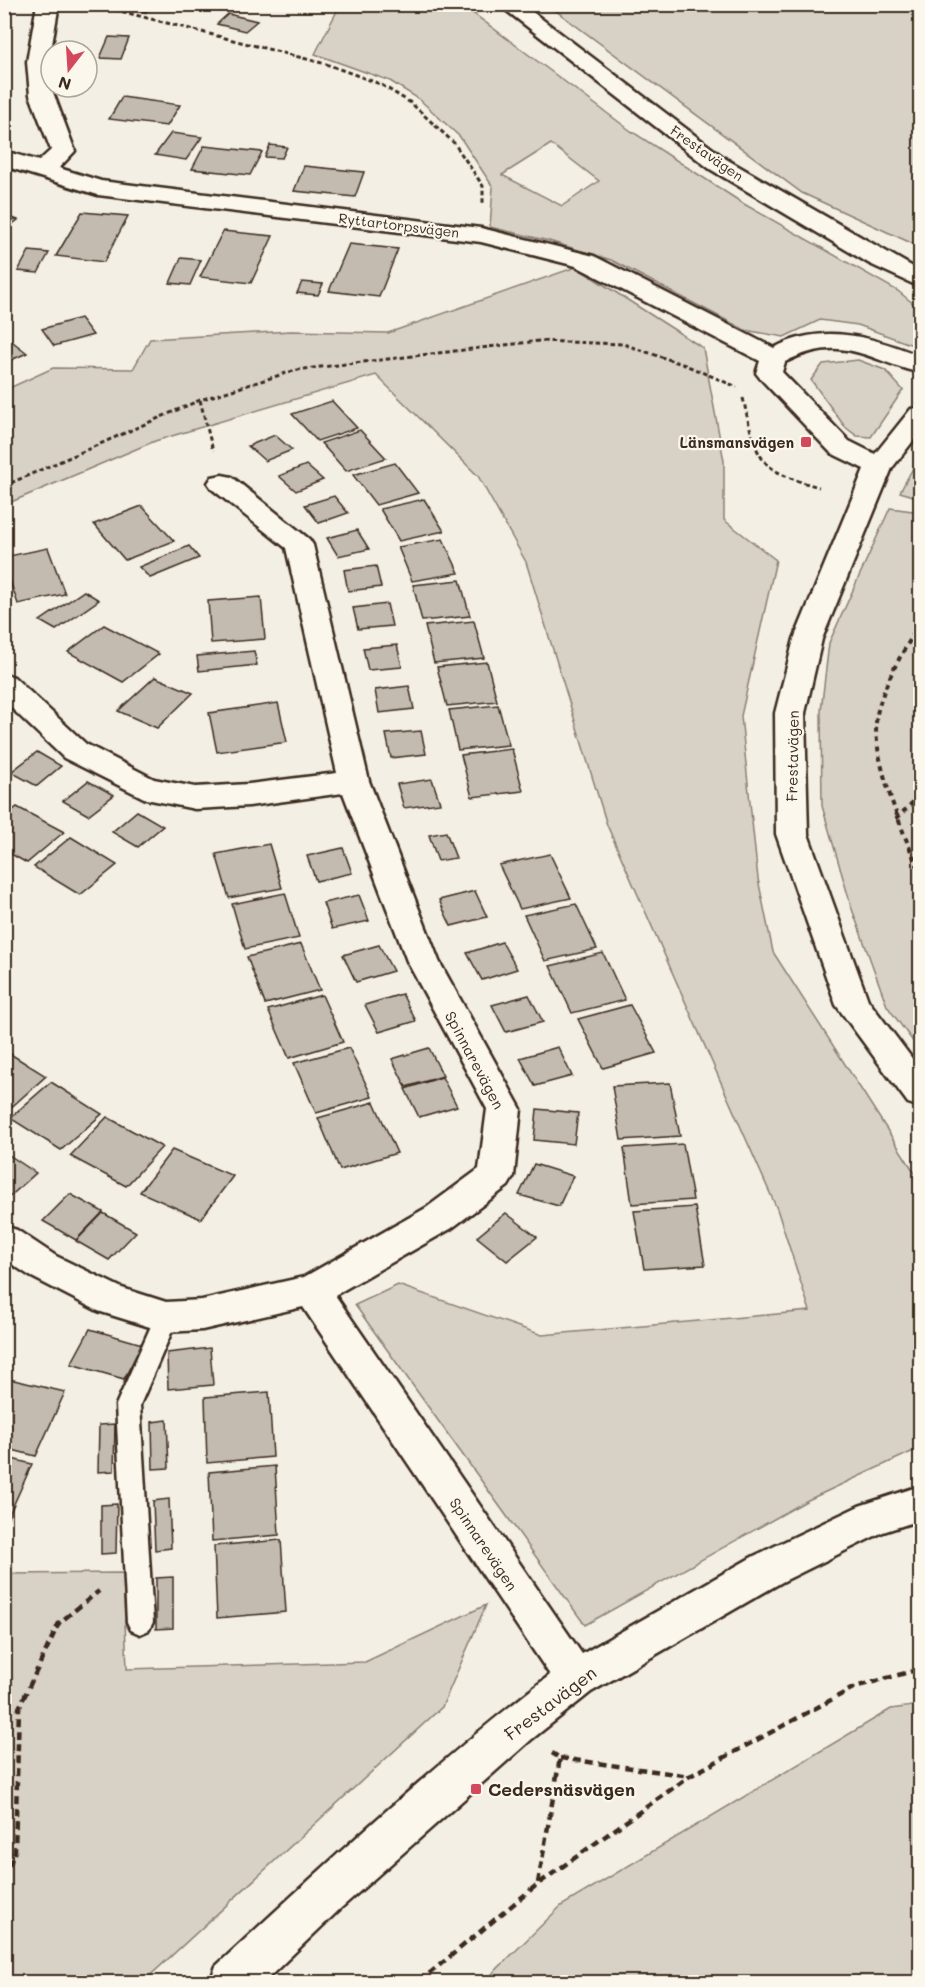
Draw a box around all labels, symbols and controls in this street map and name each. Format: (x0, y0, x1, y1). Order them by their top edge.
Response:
north arrow (39, 39, 99, 99)
text: N (56, 72, 73, 96)
street label: Frestavägen (667, 121, 747, 185)
street label: Ryttartorpsvägen (338, 208, 460, 242)
place label: Länsmansvägen (679, 432, 794, 452)
marker: Länsmansvägen (799, 435, 813, 449)
street label: Frestavägen (781, 710, 803, 802)
street label: Spinnarevägen (441, 1008, 509, 1112)
street label: Spinnarevägen (446, 1494, 522, 1594)
street label: Frestavägen (499, 1660, 601, 1746)
place label: Cedersnäsvägen (488, 1777, 635, 1801)
marker: Cedersnäsvägen (469, 1782, 483, 1796)

